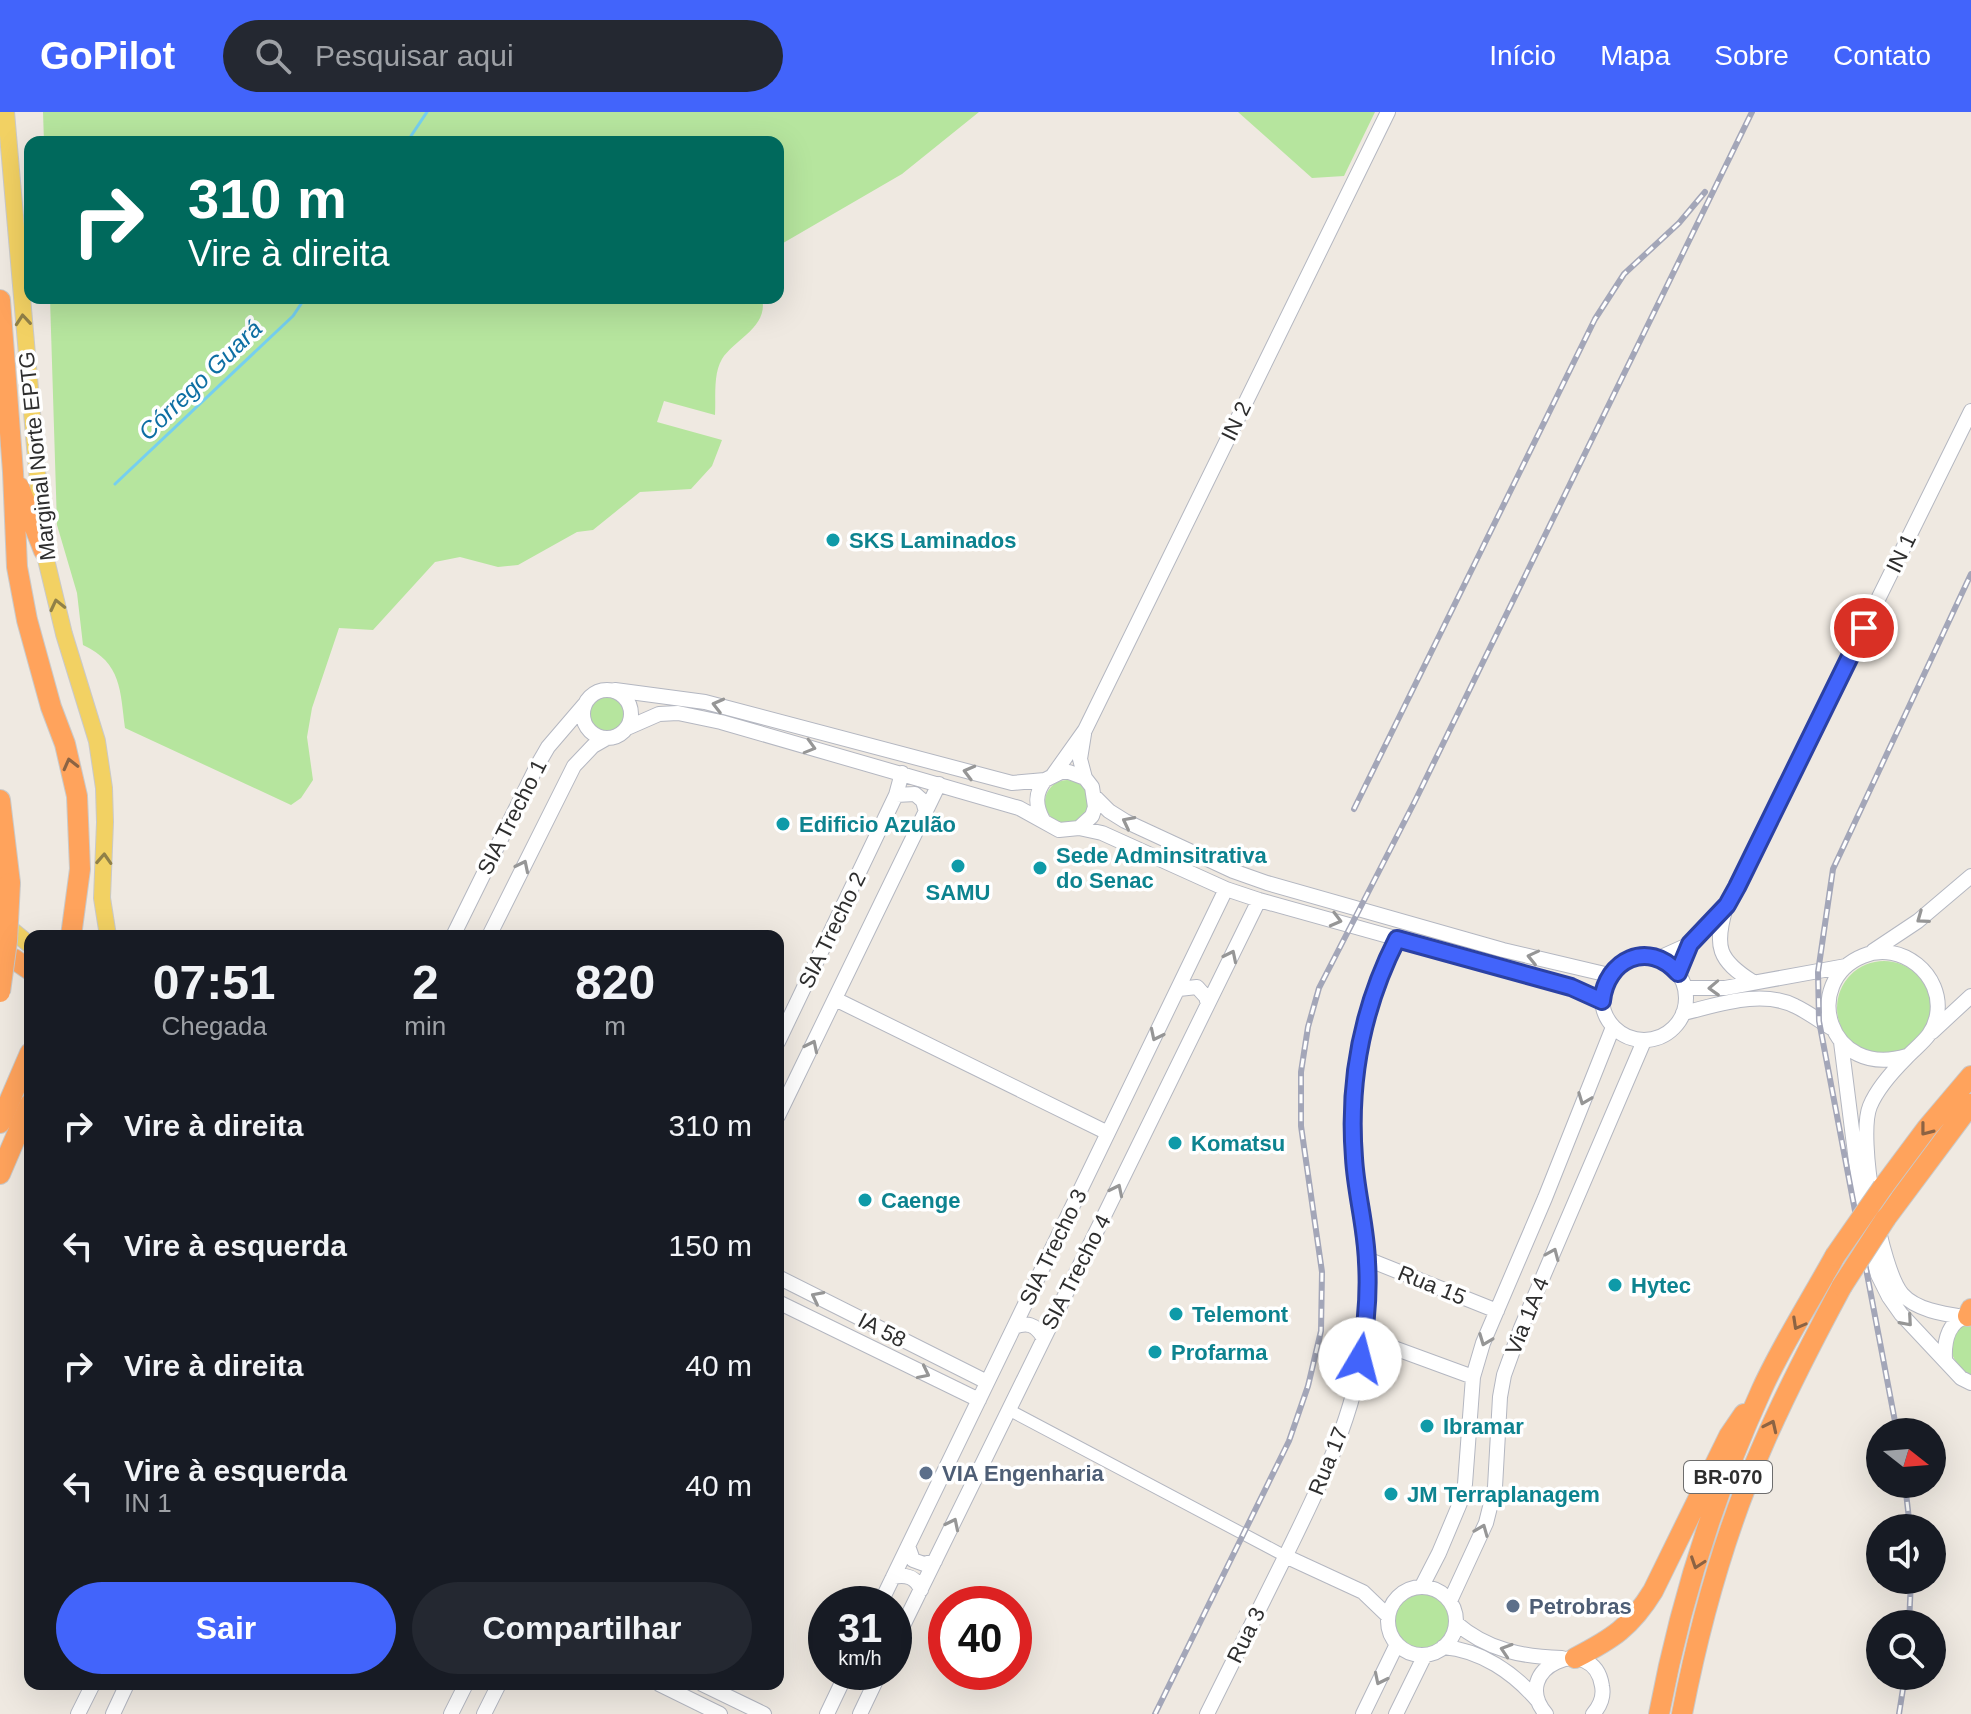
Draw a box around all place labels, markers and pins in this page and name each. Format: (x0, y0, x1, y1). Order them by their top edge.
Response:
place label: SKS Laminados (849, 528, 1016, 553)
marker: SKS Laminados (824, 531, 842, 549)
pin (1830, 594, 1898, 662)
place label: Edificio Azulão (799, 812, 956, 837)
marker: Edificio Azulão (774, 815, 792, 833)
place label: Sede Adminsitrativa do Senac (1056, 843, 1267, 893)
marker: SAMU (949, 857, 967, 875)
marker: Sede Adminsitrativa do Senac (1031, 859, 1049, 877)
place label: SAMU (926, 880, 990, 905)
place label: Komatsu (1191, 1131, 1285, 1156)
marker: Komatsu (1166, 1134, 1184, 1152)
place label: Caenge (881, 1188, 960, 1213)
marker: Caenge (856, 1191, 874, 1209)
place label: Hytec (1631, 1273, 1691, 1298)
marker: Hytec (1606, 1276, 1624, 1294)
place label: Telemont (1192, 1302, 1289, 1327)
marker: Telemont (1167, 1305, 1185, 1323)
place label: Profarma (1171, 1340, 1268, 1365)
marker: Profarma (1146, 1343, 1164, 1361)
place label: Ibramar (1443, 1414, 1524, 1439)
marker: Ibramar (1418, 1417, 1436, 1435)
place label: VIA Engenharia (942, 1461, 1105, 1486)
marker: VIA Engenharia (917, 1464, 935, 1482)
place label: JM Terraplanagem (1407, 1482, 1600, 1507)
marker: JM Terraplanagem (1382, 1485, 1400, 1503)
place label: Petrobras (1529, 1594, 1632, 1619)
marker: Petrobras (1504, 1597, 1522, 1615)

